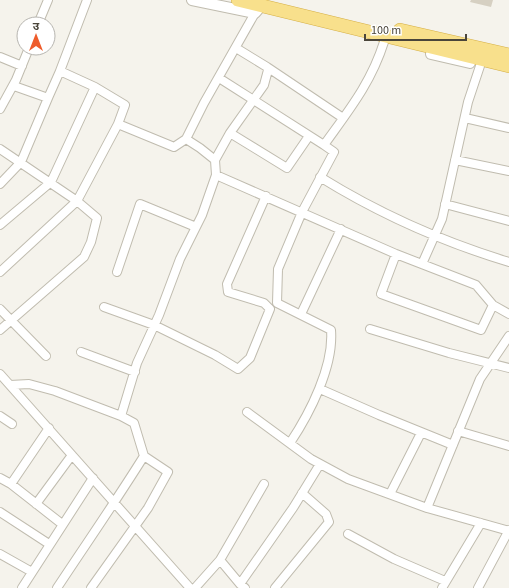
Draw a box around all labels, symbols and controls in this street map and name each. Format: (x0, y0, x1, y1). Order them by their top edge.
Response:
north arrow (16, 16, 56, 56)
scale bar (365, 16, 466, 42)
text: उ (33, 19, 40, 34)
text: 100 m (371, 22, 401, 39)

